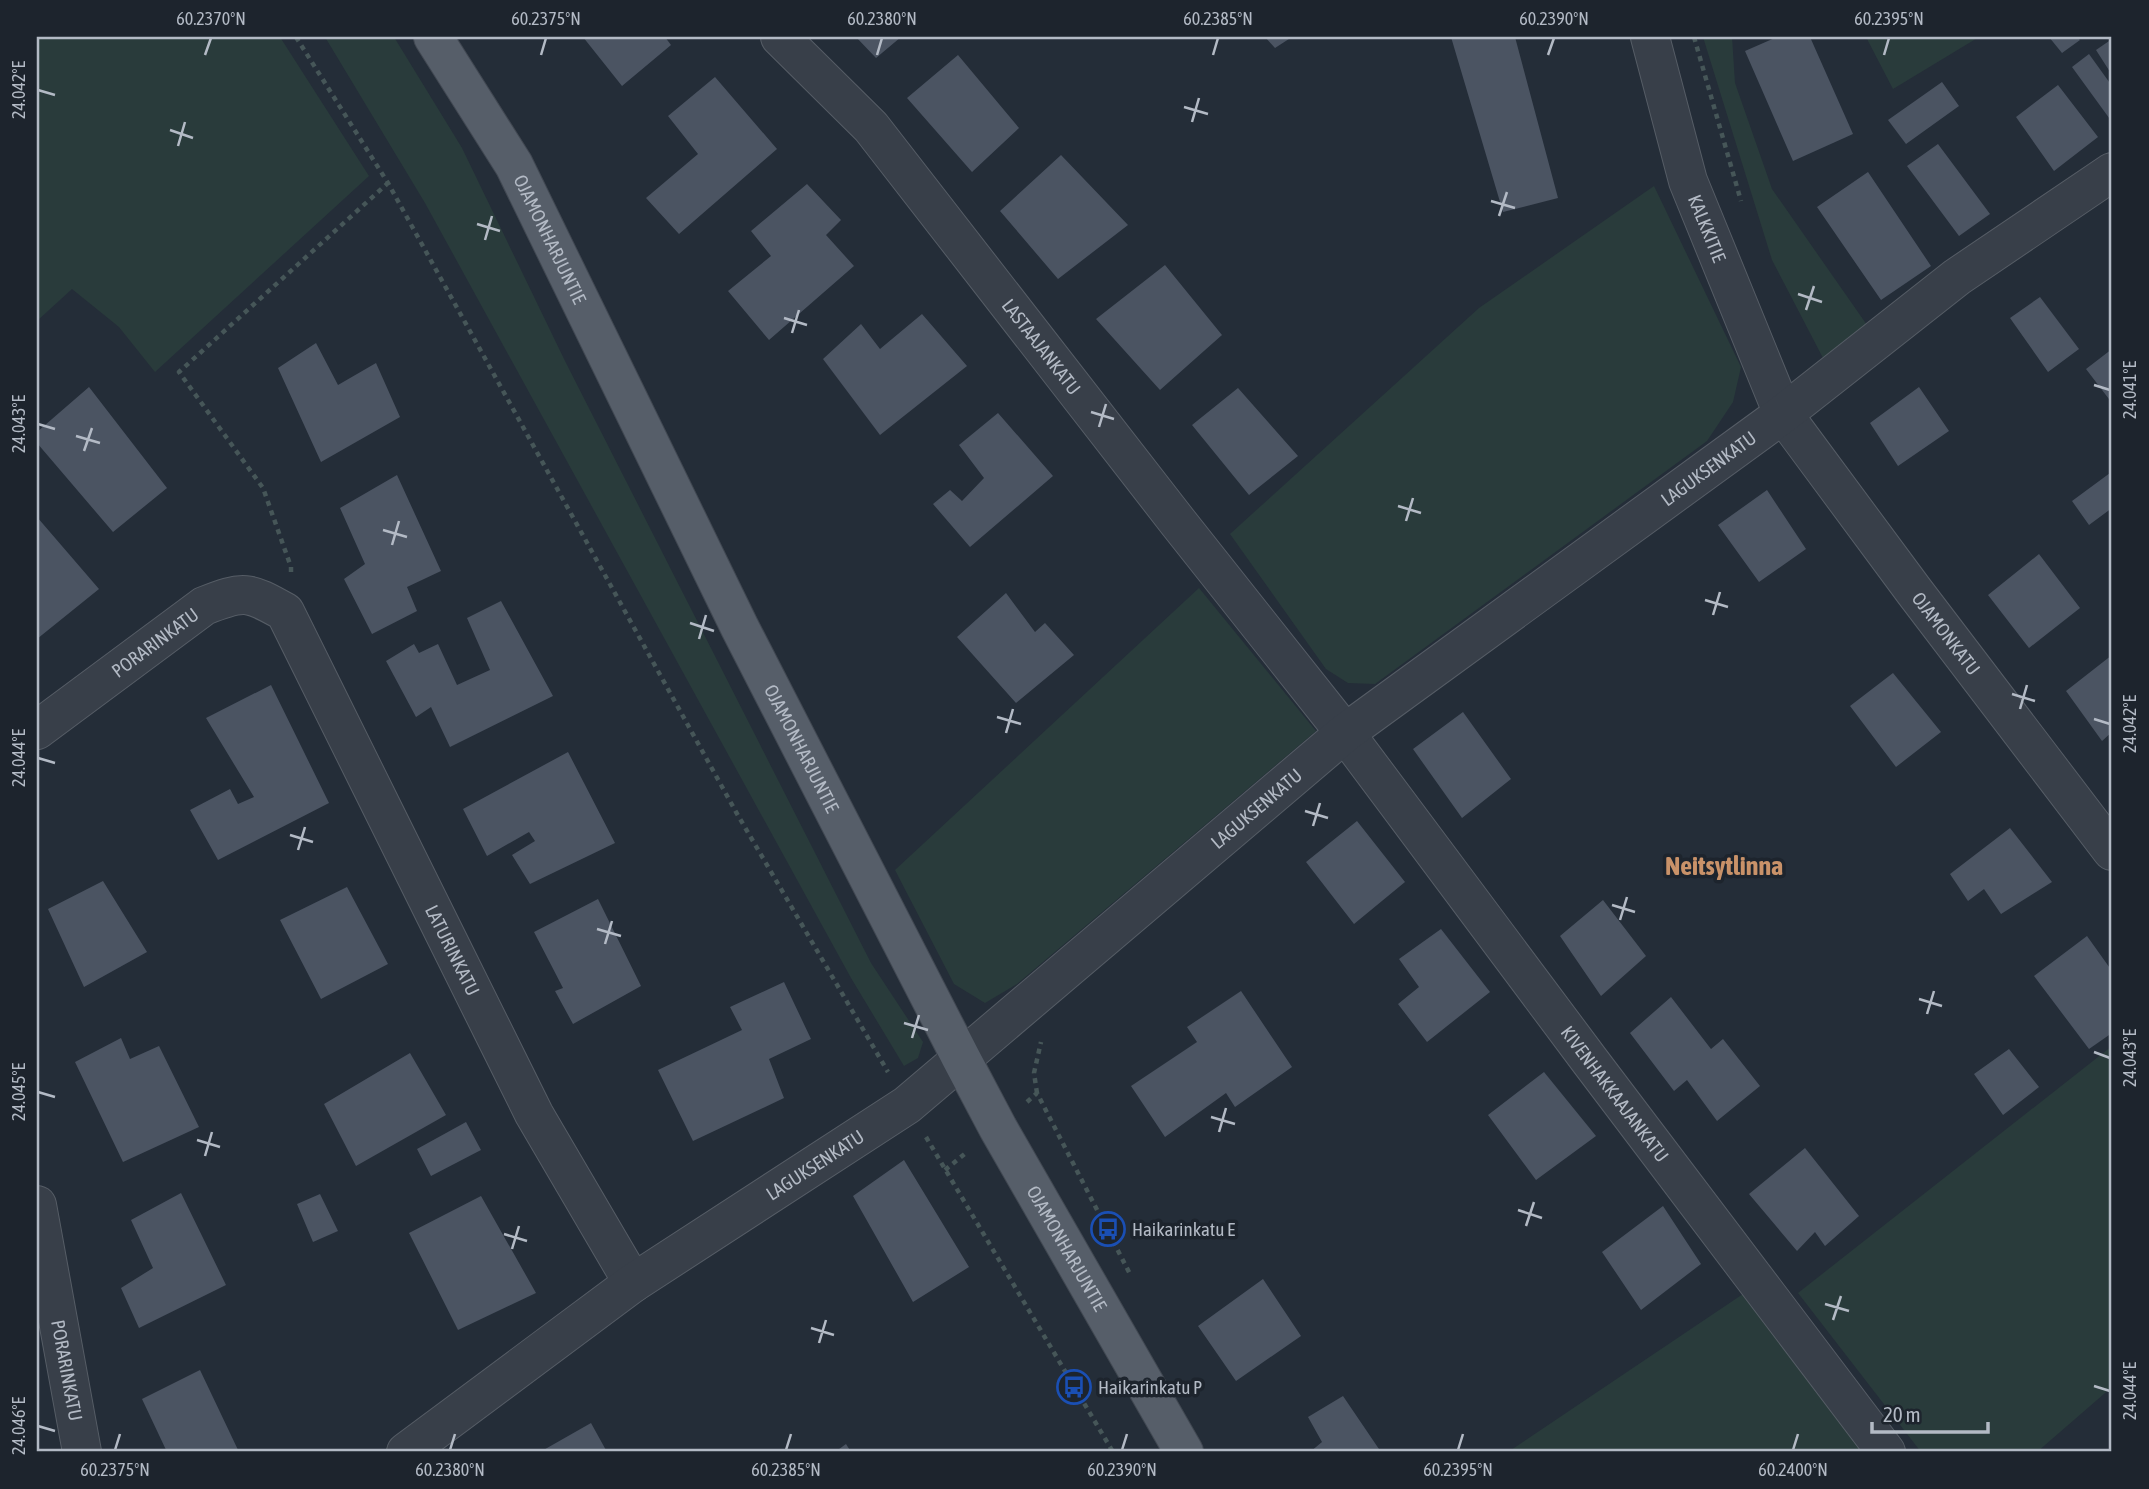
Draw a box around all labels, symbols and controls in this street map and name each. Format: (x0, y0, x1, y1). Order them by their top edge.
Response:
text: 60.2370°N (176, 8, 246, 29)
text: 60.2375°N (511, 8, 581, 29)
text: 60.2380°N (847, 8, 917, 29)
text: 60.2385°N (1183, 8, 1253, 29)
text: 60.2390°N (1519, 8, 1589, 29)
text: 60.2395°N (1854, 8, 1924, 29)
text: 24.042°E (8, 61, 29, 119)
street label: OJAMONHARJUNTIE (509, 171, 591, 307)
street label: KALKKITIE (1684, 191, 1731, 265)
street label: LASTAAJANKATU (998, 294, 1085, 399)
text: 24.041°E (2119, 361, 2140, 419)
text: 24.043°E (8, 395, 29, 453)
street label: LAGUKSENKATU (1657, 426, 1760, 510)
street label: OJAMONKATU (1908, 588, 1985, 679)
street label: PORARINKATU (107, 603, 203, 682)
street label: OJAMONHARJUNTIE (760, 681, 844, 816)
text: 24.042°E (2119, 695, 2140, 753)
text: 24.044°E (8, 729, 29, 787)
street label: LAGUKSENKATU (1206, 764, 1306, 853)
district label: Neitsytlinna (1665, 851, 1783, 881)
street label: LATURINKATU (421, 901, 484, 999)
street label: KIVENHAKKAAJANKATU (1557, 1022, 1673, 1166)
text: 24.043°E (2119, 1029, 2140, 1087)
text: 24.045°E (8, 1063, 29, 1121)
street label: LAGUKSENKATU (762, 1125, 868, 1205)
street label: OJAMONHARJUNTIE (1022, 1182, 1112, 1315)
bus stop icon: Haikarinkatu E (1089, 1210, 1127, 1248)
place label: Haikarinkatu E (1132, 1218, 1235, 1240)
street label: PORARINKATU (47, 1318, 87, 1423)
text: 24.044°E (2119, 1362, 2140, 1420)
bus stop icon: Haikarinkatu P (1055, 1368, 1093, 1406)
place label: Haikarinkatu P (1098, 1376, 1202, 1398)
scale bar (1872, 1391, 1988, 1435)
text: 24.046°E (8, 1397, 29, 1455)
text: 20 m (1883, 1402, 1921, 1426)
text: 60.2375°N (80, 1459, 150, 1480)
text: 60.2380°N (415, 1459, 485, 1480)
text: 60.2385°N (751, 1459, 821, 1480)
text: 60.2390°N (1087, 1459, 1157, 1480)
text: 60.2395°N (1423, 1459, 1493, 1480)
text: 60.2400°N (1758, 1459, 1828, 1480)

